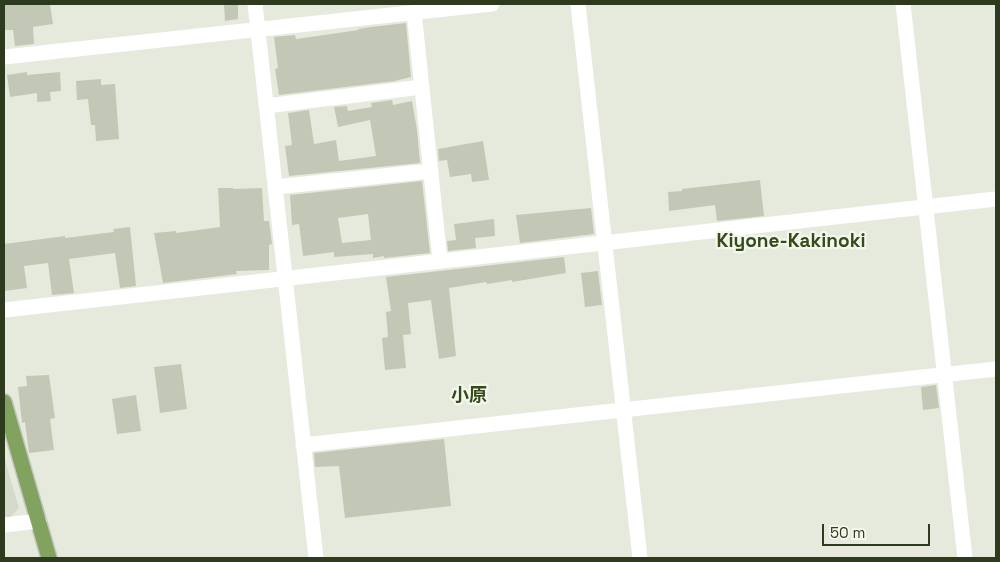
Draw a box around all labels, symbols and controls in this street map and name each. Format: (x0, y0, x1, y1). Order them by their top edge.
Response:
district label: Kiyone-Kakinoki (717, 231, 865, 253)
district label: 小原 (451, 385, 487, 407)
scale bar (825, 514, 932, 546)
text: 50 m (830, 523, 865, 542)

